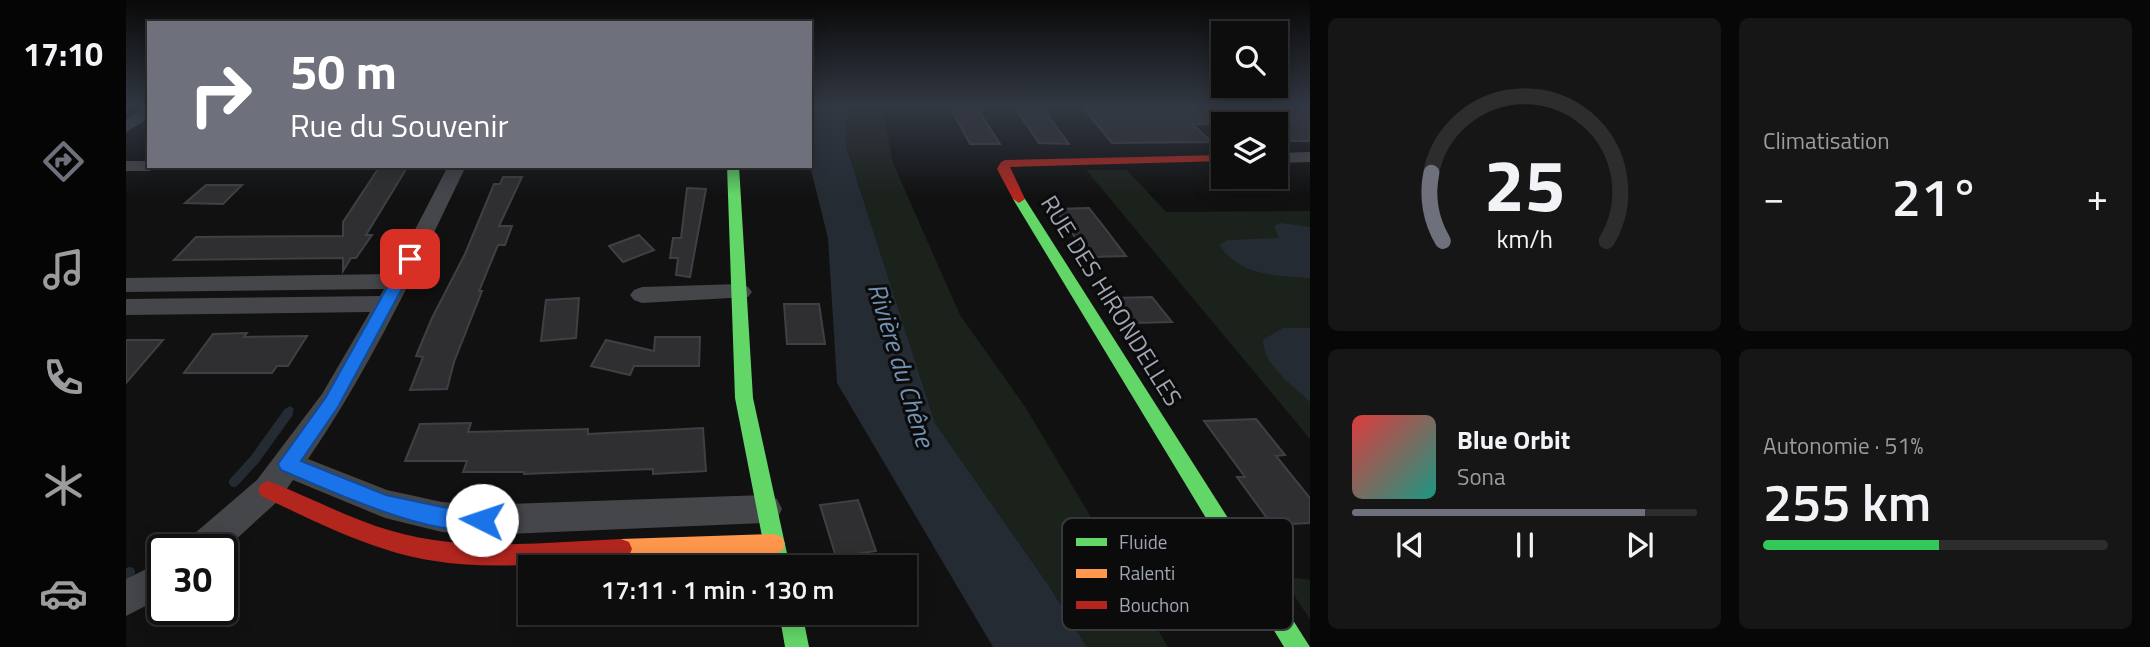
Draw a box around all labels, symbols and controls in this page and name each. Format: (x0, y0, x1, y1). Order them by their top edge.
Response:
map controls (1211, 21, 1288, 189)
button: search (1211, 21, 1288, 98)
text: 17:10 (23, 30, 103, 78)
text: 50 m (290, 33, 397, 108)
icon: right (175, 49, 266, 140)
text: Rue du Souvenir (290, 101, 509, 149)
button: layers (1211, 112, 1288, 189)
text: Climatisation (1763, 123, 1890, 158)
text: 25 (1484, 129, 1565, 239)
icon: directions (39, 137, 88, 186)
text: 21° (1892, 157, 1979, 236)
text: − (1763, 168, 1784, 226)
text: + (2087, 168, 2108, 226)
street label: RUE DES HIRONDELLES (1032, 188, 1191, 413)
text: km/h (1496, 219, 1553, 257)
pin (380, 229, 440, 289)
icon: arrive (391, 240, 429, 278)
icon: music (39, 245, 88, 294)
water label: Rivière du Chêne (858, 278, 945, 454)
icon: phone (39, 353, 88, 402)
text: Blue Orbit (1457, 420, 1570, 459)
text: Autonomie · 51% (1763, 428, 1923, 463)
text: Sona (1457, 459, 1505, 494)
icon: climate (39, 461, 88, 510)
text: 255 km (1763, 462, 1931, 541)
position arrow (445, 483, 519, 557)
legend (1062, 518, 1293, 630)
icon: previous (1391, 526, 1429, 564)
icon: pause (1506, 526, 1544, 564)
icon: next (1621, 526, 1659, 564)
text: Fluide (1119, 527, 1167, 556)
speed limit sign: 30 (147, 534, 238, 625)
text: Ralenti (1119, 558, 1175, 587)
icon: car (39, 569, 88, 618)
text: 17:11 · 1 min · 130 m (601, 570, 834, 609)
text: Bouchon (1119, 590, 1190, 619)

